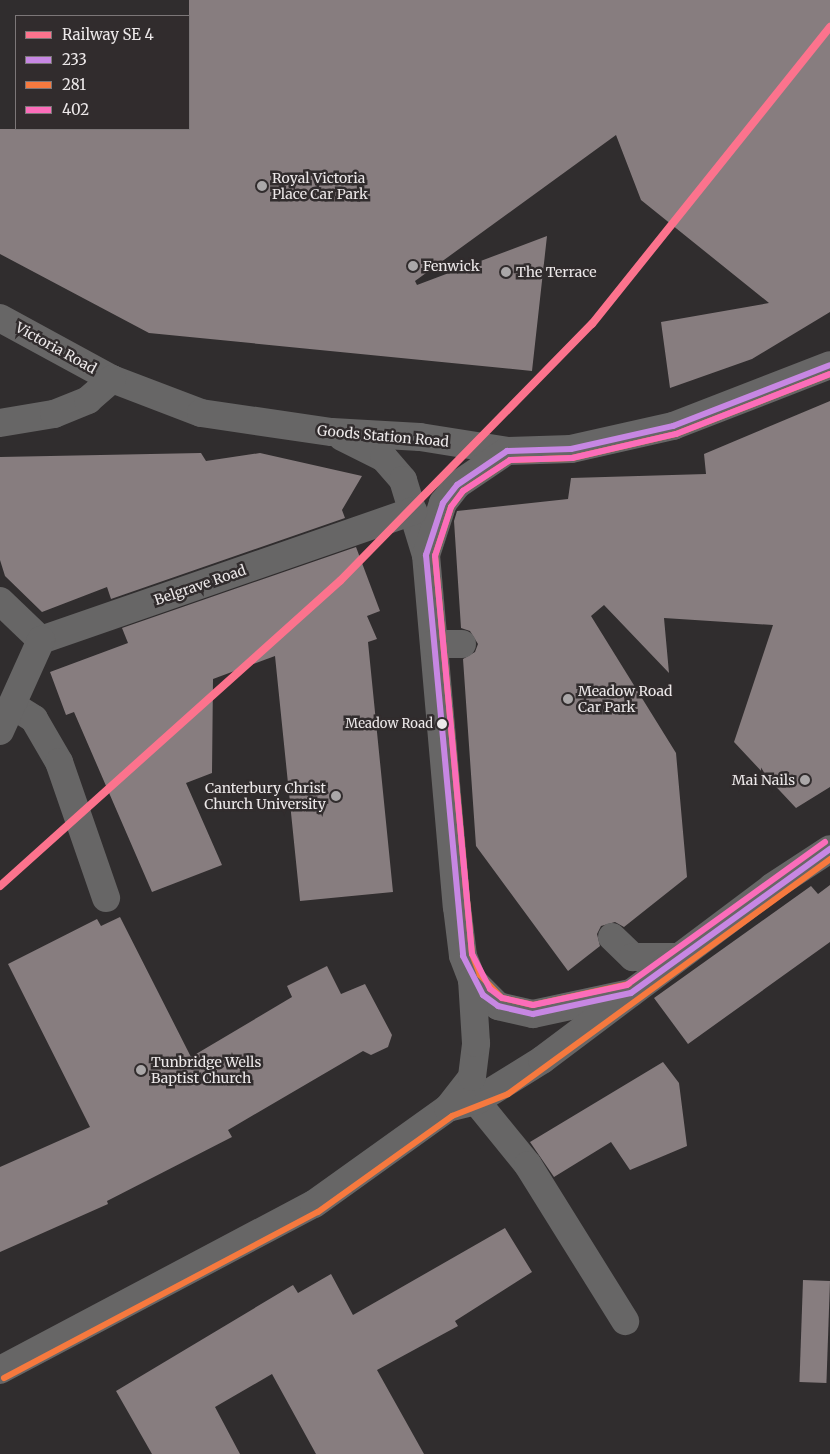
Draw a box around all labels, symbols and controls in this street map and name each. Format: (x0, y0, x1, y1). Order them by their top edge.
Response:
legend (15, 15, 190, 130)
text: Railway SE 4 (62, 25, 154, 44)
text: 233 (62, 50, 87, 69)
text: 281 (62, 75, 86, 94)
text: 402 (62, 100, 89, 119)
place label: Royal Victoria Place Car Park (272, 170, 368, 202)
marker: Royal Victoria Place Car Park (256, 180, 268, 192)
place label: Fenwick (423, 258, 480, 274)
marker: Fenwick (407, 260, 419, 272)
place label: The Terrace (516, 264, 597, 280)
marker: The Terrace (500, 266, 512, 278)
street label: Victoria Road (13, 319, 99, 377)
street label: Goods Station Road (316, 422, 450, 450)
street label: Belgrave Road (152, 561, 248, 609)
place label: Meadow Road Car Park (578, 683, 672, 716)
marker: Meadow Road Car Park (562, 693, 574, 705)
place label: Meadow Road (345, 716, 433, 732)
marker: Meadow Road (437, 719, 447, 729)
place label: Mai Nails (732, 772, 795, 788)
marker: Mai Nails (799, 774, 811, 786)
place label: Canterbury Christ Church University (204, 780, 326, 812)
marker: Canterbury Christ Church University (330, 790, 342, 802)
place label: Tunbridge Wells Baptist Church (151, 1054, 261, 1086)
marker: Tunbridge Wells Baptist Church (135, 1064, 147, 1076)

